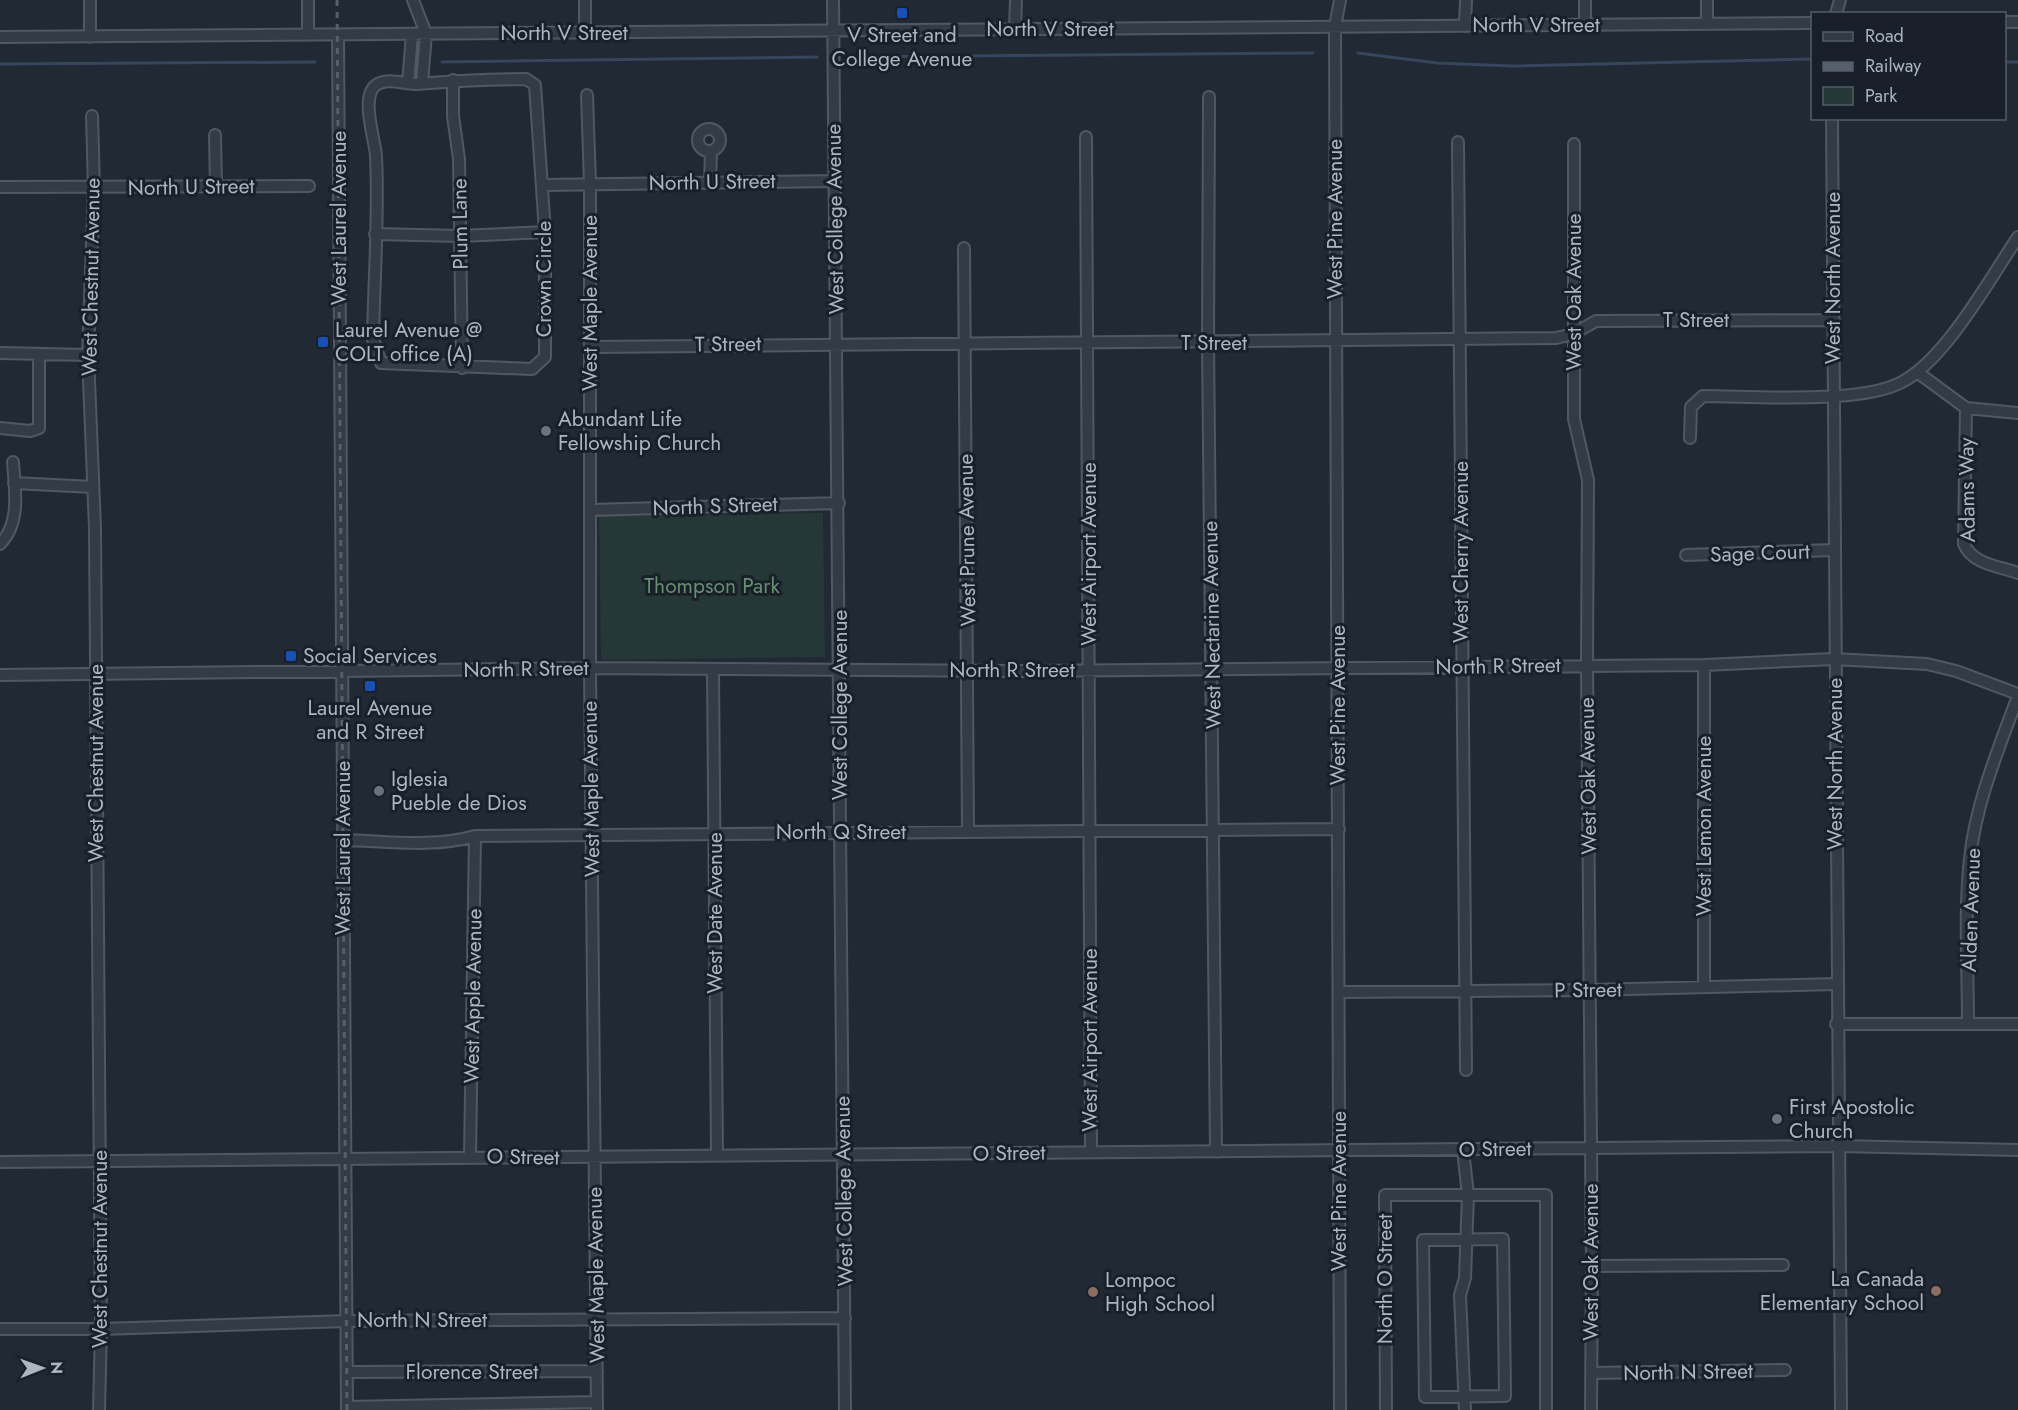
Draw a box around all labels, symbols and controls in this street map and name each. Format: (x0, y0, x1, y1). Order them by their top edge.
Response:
marker: V Street and College Avenue (895, 6, 909, 20)
street label: North V Street (1472, 10, 1600, 40)
legend (1811, 12, 2006, 120)
street label: North V Street (986, 14, 1114, 44)
street label: North V Street (500, 18, 628, 48)
place label: V Street and College Avenue (832, 20, 973, 74)
text: Road (1865, 23, 1904, 49)
text: Railway (1865, 53, 1921, 79)
text: Park (1865, 83, 1897, 109)
street label: West College Avenue (818, 123, 852, 315)
street label: West Laurel Avenue (324, 131, 354, 305)
street label: West Pine Avenue (1320, 139, 1350, 299)
street label: North U Street (648, 166, 776, 198)
street label: North U Street (127, 171, 255, 203)
street label: West Chestnut Avenue (74, 177, 108, 376)
street label: Plum Lane (444, 178, 476, 270)
street label: West North Avenue (1818, 192, 1848, 364)
street label: West Oak Avenue (1559, 213, 1589, 371)
street label: West Maple Avenue (575, 215, 605, 391)
street label: Crown Circle (529, 221, 559, 337)
street label: T Street (1663, 305, 1729, 335)
place label: Laurel Avenue @ COLT office (A) (335, 315, 482, 369)
street label: T Street (695, 328, 761, 360)
street label: T Street (1181, 328, 1247, 358)
marker: Laurel Avenue @ COLT office (A) (316, 335, 330, 349)
place label: Abundant Life Fellowship Church (558, 404, 721, 458)
marker: Abundant Life Fellowship Church (539, 424, 553, 438)
street label: Adams Way (1951, 436, 1983, 543)
street label: West Prune Avenue (950, 453, 984, 627)
street label: West Cherry Avenue (1446, 461, 1476, 643)
street label: West Airport Avenue (1074, 462, 1104, 646)
street label: North S Street (652, 489, 778, 523)
street label: West Nectarine Avenue (1195, 520, 1229, 729)
street label: Sage Court (1710, 536, 1810, 570)
park label: Thompson Park (644, 571, 780, 601)
street label: West College Avenue (825, 610, 855, 800)
street label: West Pine Avenue (1323, 625, 1353, 785)
place label: Social Services (303, 641, 437, 671)
marker: Social Services (284, 649, 298, 663)
street label: North R Street (1435, 650, 1561, 682)
street label: North R Street (463, 653, 589, 685)
street label: North R Street (949, 655, 1075, 685)
street label: West Chestnut Avenue (81, 664, 111, 862)
street label: West North Avenue (1820, 678, 1850, 850)
marker: Laurel Avenue and R Street (363, 679, 377, 693)
place label: Laurel Avenue and R Street (308, 693, 433, 747)
street label: West Oak Avenue (1572, 697, 1604, 855)
street label: West Maple Avenue (574, 700, 608, 877)
street label: West Lemon Avenue (1689, 736, 1719, 916)
street label: West Laurel Avenue (328, 761, 358, 935)
place label: Iglesia Pueble de Dios (391, 764, 527, 818)
marker: Iglesia Pueble de Dios (372, 784, 386, 798)
street label: North Q Street (776, 817, 906, 847)
street label: West Date Avenue (700, 832, 730, 994)
street label: Alden Avenue (1954, 847, 1988, 973)
street label: West Apple Avenue (456, 908, 490, 1084)
street label: West Airport Avenue (1075, 948, 1105, 1132)
street label: P Street (1554, 974, 1622, 1006)
place label: First Apostolic Church (1789, 1092, 1915, 1146)
street label: West College Avenue (827, 1095, 861, 1287)
street label: West Pine Avenue (1324, 1111, 1354, 1271)
marker: First Apostolic Church (1770, 1112, 1784, 1126)
street label: O Street (1458, 1133, 1532, 1165)
street label: O Street (972, 1137, 1046, 1169)
street label: O Street (486, 1141, 560, 1173)
street label: West Chestnut Avenue (85, 1150, 115, 1348)
street label: West Oak Avenue (1576, 1183, 1606, 1341)
street label: West Maple Avenue (579, 1186, 613, 1363)
street label: North O Street (1370, 1214, 1400, 1344)
place label: La Canada Elementary School (1760, 1264, 1924, 1318)
place label: Lompoc High School (1105, 1265, 1215, 1319)
marker: La Canada Elementary School (1929, 1284, 1943, 1298)
marker: Lompoc High School (1086, 1285, 1100, 1299)
street label: North N Street (357, 1305, 487, 1335)
north arrow (12, 1338, 72, 1398)
street label: North N Street (1623, 1356, 1753, 1388)
street label: Florence Street (406, 1357, 538, 1387)
text: N (45, 1361, 68, 1374)

